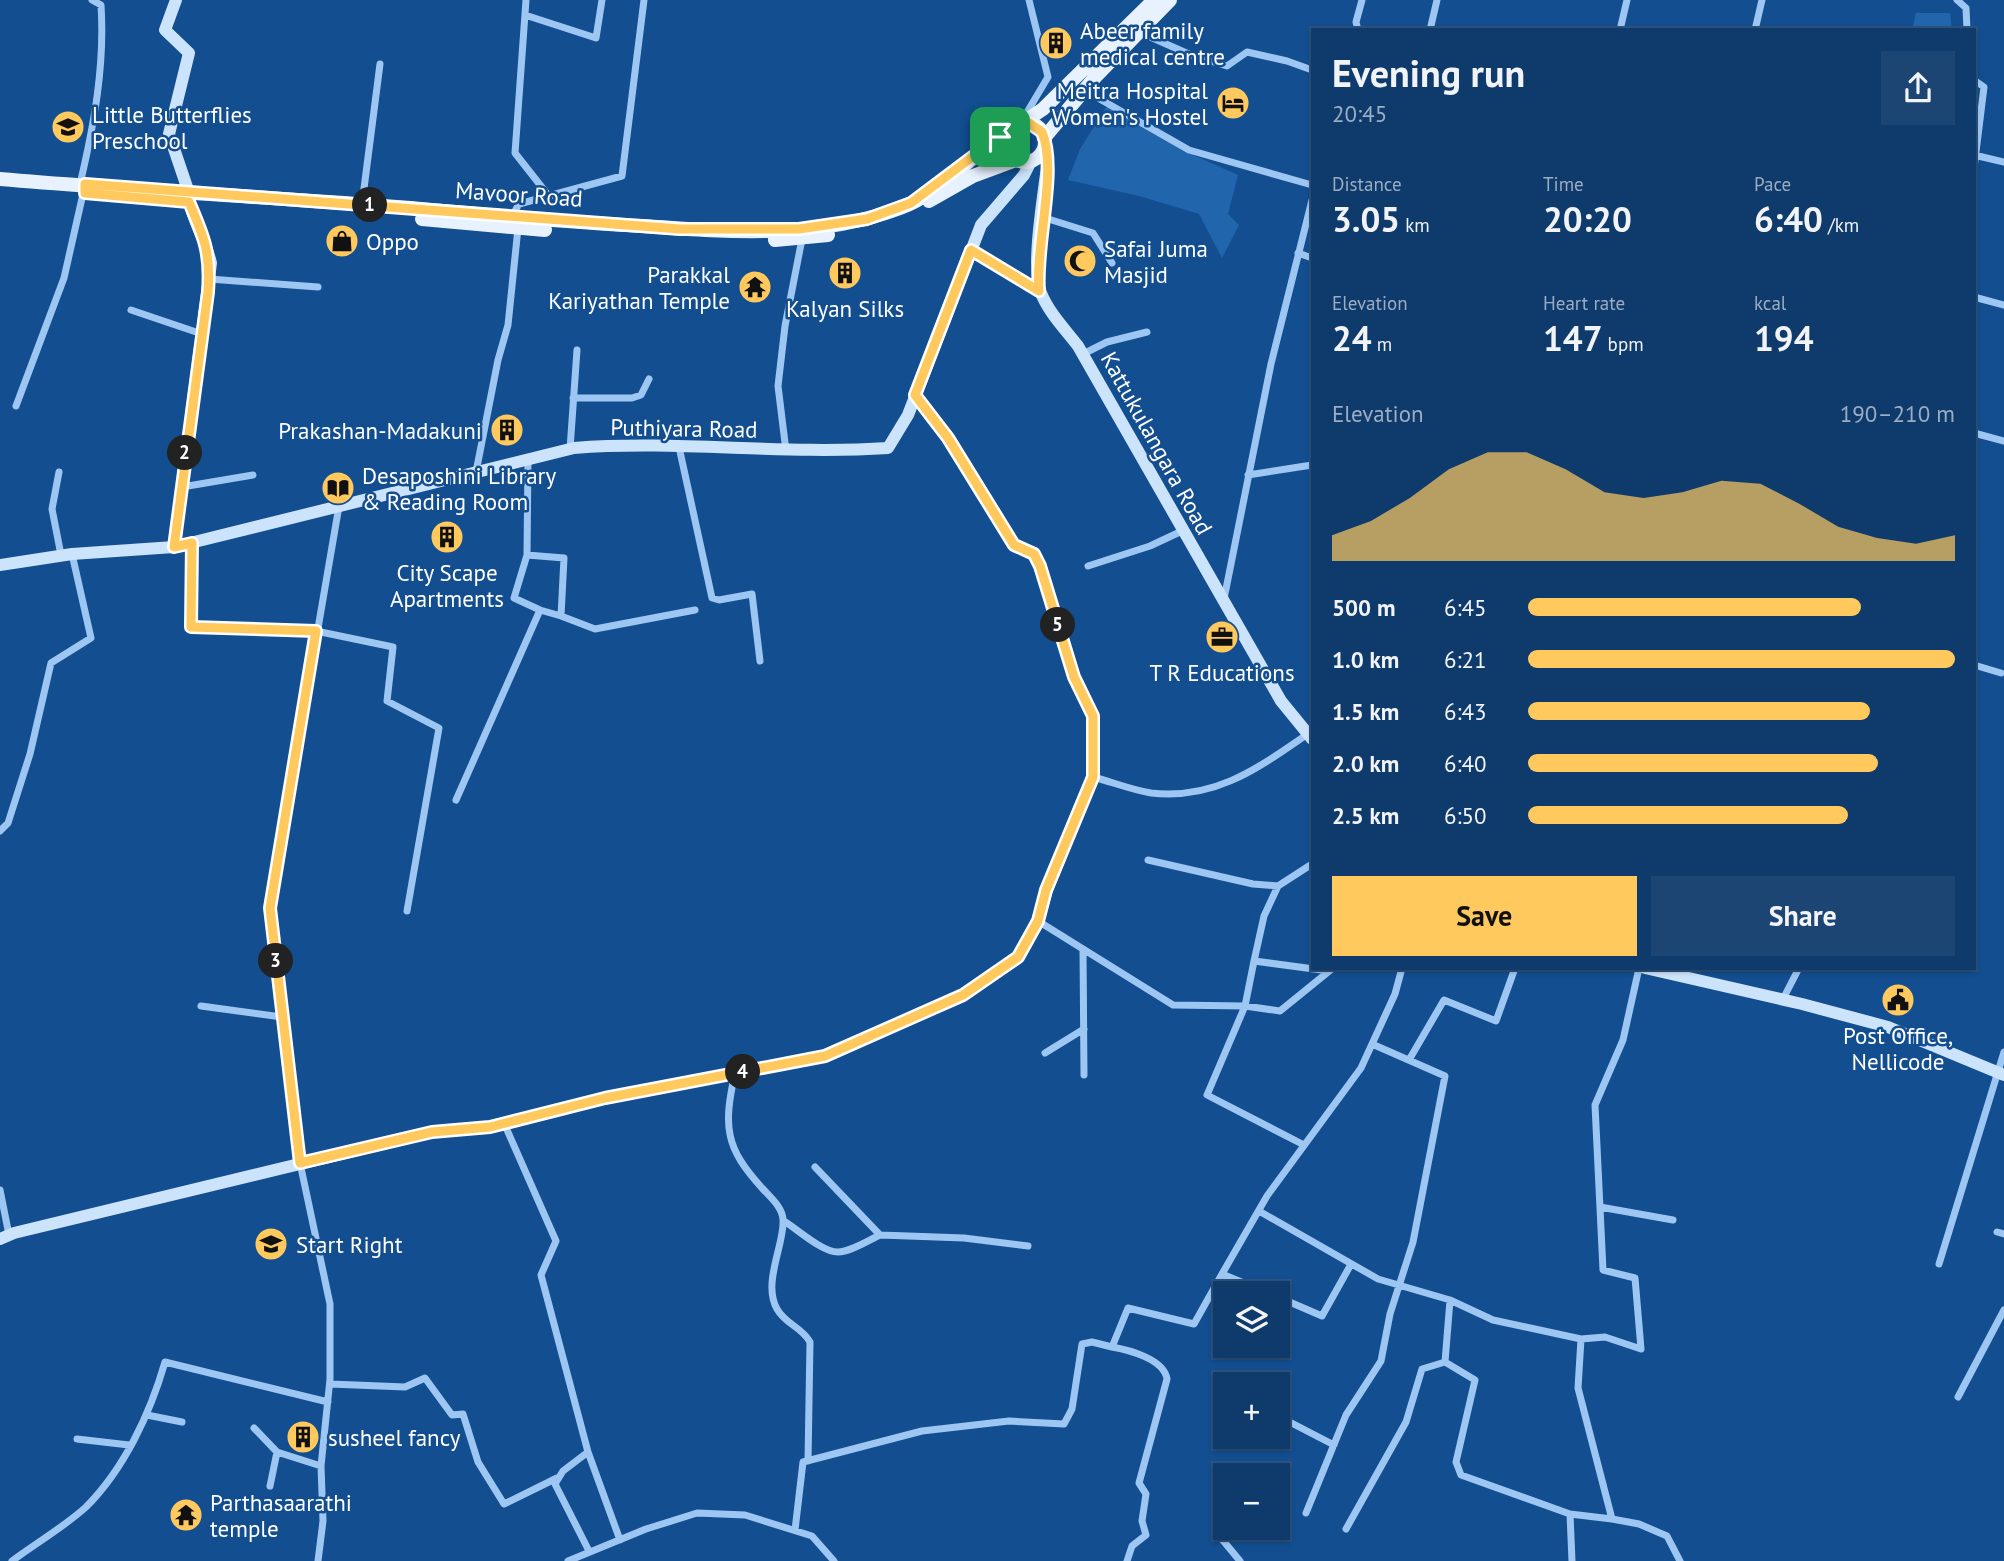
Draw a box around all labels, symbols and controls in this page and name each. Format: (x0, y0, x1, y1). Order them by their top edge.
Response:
place label: Abeer family medical centre (1080, 16, 1225, 71)
building icon: Abeer family medical centre (1037, 24, 1075, 62)
text: Evening run (1332, 48, 1525, 97)
button: share (1881, 51, 1955, 125)
place label: Meitra Hospital Women's Hostel (1052, 76, 1208, 131)
hotel icon: Meitra Hospital Women's Hostel (1214, 84, 1252, 122)
text: 20:45 (1332, 99, 1387, 128)
place label: Little Butterflies Preschool (92, 100, 252, 155)
pin (970, 107, 1030, 167)
school or university icon: Little Butterflies Preschool (49, 108, 87, 146)
icon: arrive (981, 118, 1019, 156)
text: Distance (1332, 172, 1402, 196)
text: Time (1543, 172, 1584, 196)
text: Pace (1754, 172, 1791, 196)
street label: Mavoor Road (454, 175, 584, 213)
pin: 1 (352, 188, 388, 222)
text: 1 (364, 192, 375, 216)
text: 3.05 (1332, 196, 1400, 242)
text: 20:20 (1543, 196, 1632, 242)
text: 6:40 (1754, 196, 1823, 242)
text: km (1400, 213, 1430, 237)
text: /km (1823, 213, 1859, 237)
shop icon: Oppo (323, 222, 361, 260)
place label: Oppo (366, 227, 419, 256)
place label: Safai Juma Masjid (1104, 234, 1208, 289)
mosque icon: Safai Juma Masjid (1061, 242, 1099, 280)
building icon: Kalyan Silks (826, 254, 864, 292)
place label: Parakkal Kariyathan Temple (548, 260, 730, 315)
temple icon: Parakkal Kariyathan Temple (736, 268, 774, 306)
text: Elevation (1332, 291, 1408, 315)
text: Heart rate (1543, 291, 1625, 315)
text: kcal (1754, 291, 1786, 315)
place label: Kalyan Silks (786, 294, 904, 323)
text: 24 (1332, 315, 1372, 361)
text: 147 (1543, 315, 1603, 361)
text: 194 (1754, 315, 1814, 361)
text: m (1372, 332, 1392, 356)
text: bpm (1603, 332, 1644, 356)
street label: Kattukulangara Road (1095, 346, 1219, 540)
text: Elevation (1332, 399, 1424, 428)
text: 190–210 m (1840, 399, 1955, 428)
building icon: Prakashan-Madakuni (488, 411, 526, 449)
street label: Puthiyara Road (610, 412, 758, 444)
place label: Prakashan-Madakuni (278, 416, 482, 445)
pin: 2 (168, 435, 202, 470)
text: 2 (179, 440, 190, 464)
place label: Desaposhini Library & Reading Room (362, 461, 556, 516)
library icon: Desaposhini Library & Reading Room (319, 469, 357, 507)
building icon: City Scape Apartments (428, 518, 466, 556)
place label: City Scape Apartments (390, 558, 504, 613)
text: 500 m (1332, 593, 1395, 622)
text: 6:45 (1444, 593, 1487, 622)
pin: 5 (1040, 608, 1076, 642)
text: 5 (1052, 612, 1063, 636)
office icon: T R Educations (1203, 618, 1241, 656)
text: 1.0 km (1332, 645, 1399, 674)
text: 6:21 (1444, 645, 1487, 674)
place label: T R Educations (1149, 658, 1295, 687)
text: 1.5 km (1332, 697, 1399, 726)
text: 6:43 (1444, 697, 1487, 726)
text: 2.0 km (1332, 749, 1399, 778)
text: 6:40 (1444, 749, 1487, 778)
text: 2.5 km (1332, 801, 1399, 830)
text: 6:50 (1444, 801, 1487, 830)
button: Save (1332, 876, 1637, 956)
button: Share (1651, 876, 1955, 956)
pin: 3 (258, 944, 294, 978)
text: 3 (270, 948, 281, 972)
public building icon: Post Office, Nellicode (1879, 981, 1917, 1019)
place label: Post Office, Nellicode (1843, 1021, 1953, 1076)
pin: 4 (726, 1054, 760, 1090)
text: 4 (737, 1059, 748, 1083)
school or university icon: Start Right (252, 1225, 290, 1263)
place label: Start Right (296, 1230, 403, 1259)
map controls (1213, 1281, 1290, 1540)
button: layers (1213, 1281, 1290, 1358)
button: + (1213, 1372, 1290, 1449)
building icon: susheel fancy (284, 1418, 322, 1456)
place label: susheel fancy (328, 1423, 461, 1452)
button: − (1213, 1463, 1290, 1540)
place label: Parthasaarathi temple (210, 1488, 352, 1543)
temple icon: Parthasaarathi temple (167, 1496, 205, 1534)

